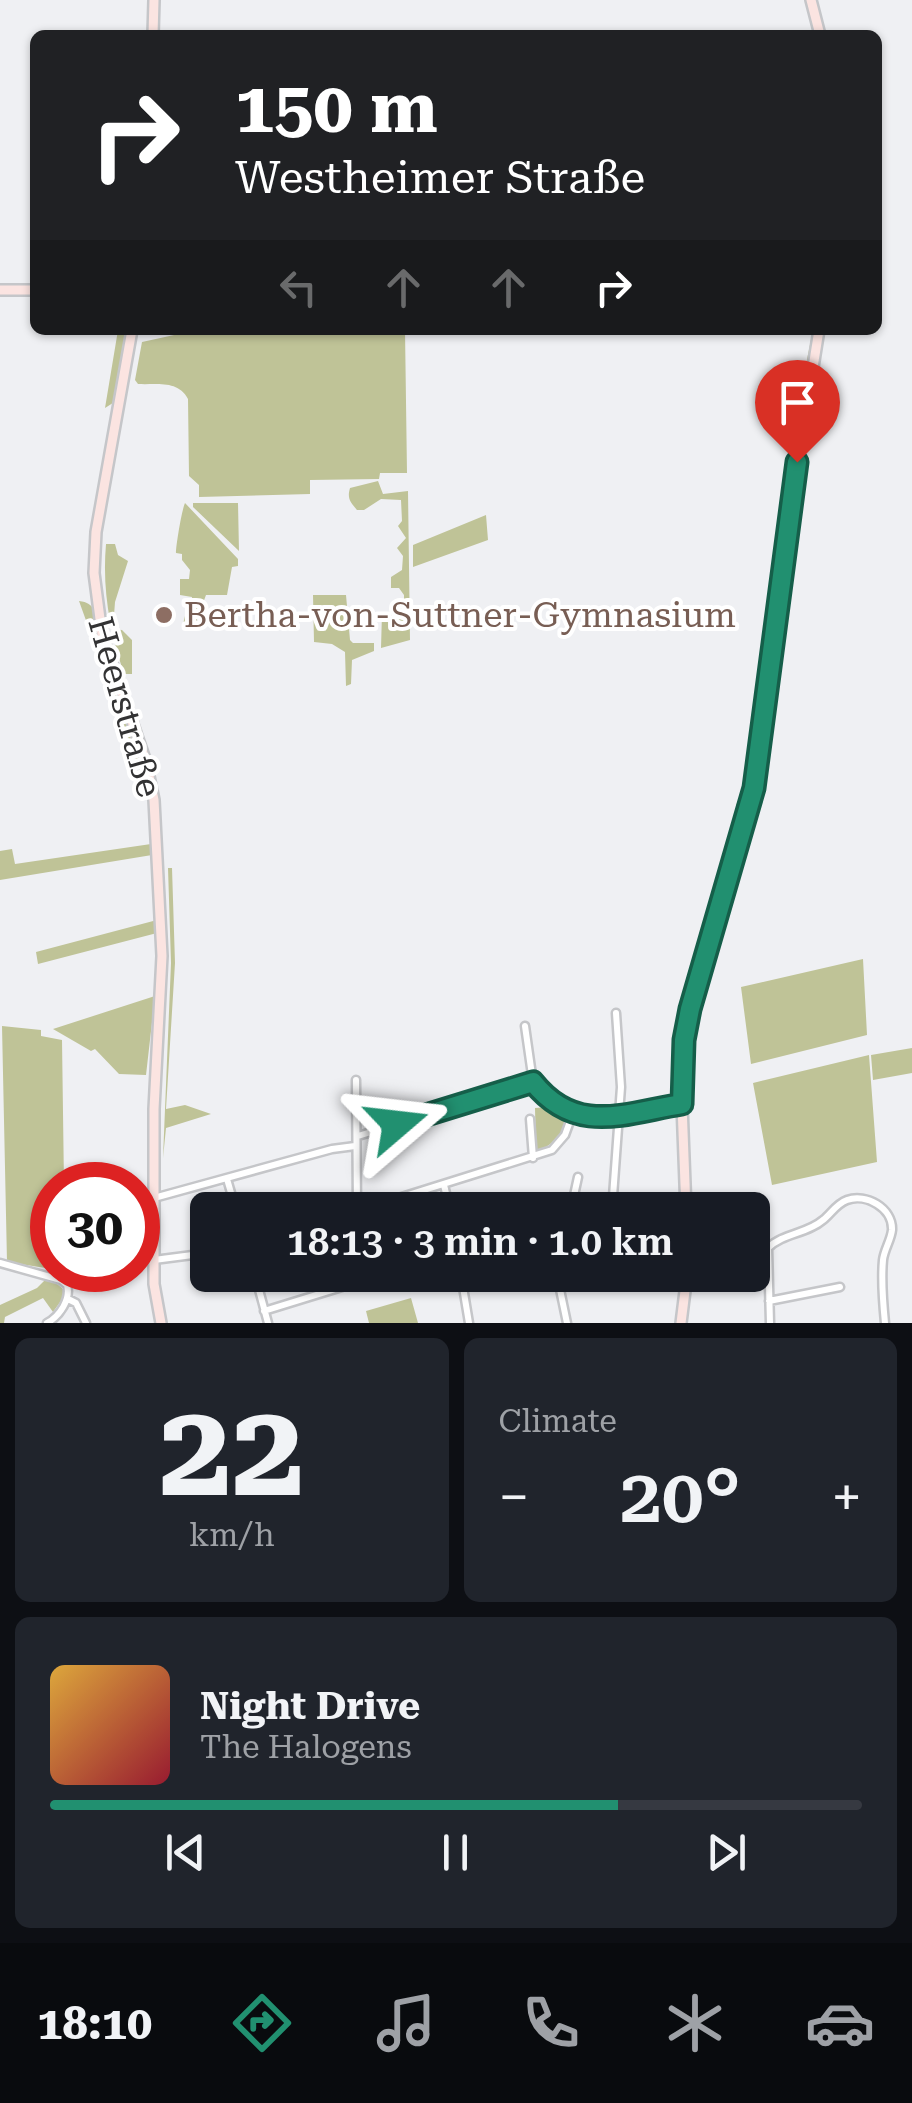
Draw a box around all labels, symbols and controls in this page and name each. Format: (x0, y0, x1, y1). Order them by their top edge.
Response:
text: 150 m (235, 67, 438, 149)
icon: right (70, 70, 200, 200)
text: Westheimer Straße (235, 151, 645, 204)
icon: left (271, 260, 326, 315)
icon: ahead (376, 260, 431, 315)
icon: ahead (481, 260, 536, 315)
icon: right (586, 260, 641, 315)
pin (755, 360, 840, 463)
icon: arrive (770, 375, 825, 430)
place label: Bertha-von-Suttner-Gymnasium (184, 595, 736, 636)
marker: Bertha-von-Suttner-Gymnasium (153, 604, 175, 626)
street label: Heerstraße (79, 612, 170, 802)
position arrow (345, 1072, 449, 1176)
speed limit sign: 30 (30, 1162, 160, 1292)
text: 18:13 · 3 min · 1.0 km (287, 1220, 673, 1264)
text: 22 (159, 1374, 305, 1527)
text: Climate (499, 1402, 617, 1440)
text: 20° (620, 1452, 741, 1540)
text: − (499, 1465, 529, 1529)
text: + (831, 1465, 862, 1529)
text: km/h (189, 1516, 275, 1554)
text: Night Drive (200, 1684, 420, 1728)
text: The Halogens (200, 1728, 412, 1766)
icon: previous (158, 1825, 213, 1880)
icon: pause (428, 1825, 483, 1880)
icon: next (699, 1825, 754, 1880)
icon: directions (227, 1988, 297, 2058)
icon: music (371, 1988, 441, 2058)
icon: phone (516, 1988, 586, 2058)
icon: climate (660, 1988, 730, 2058)
icon: car (805, 1988, 875, 2058)
text: 18:10 (37, 1997, 152, 2050)

